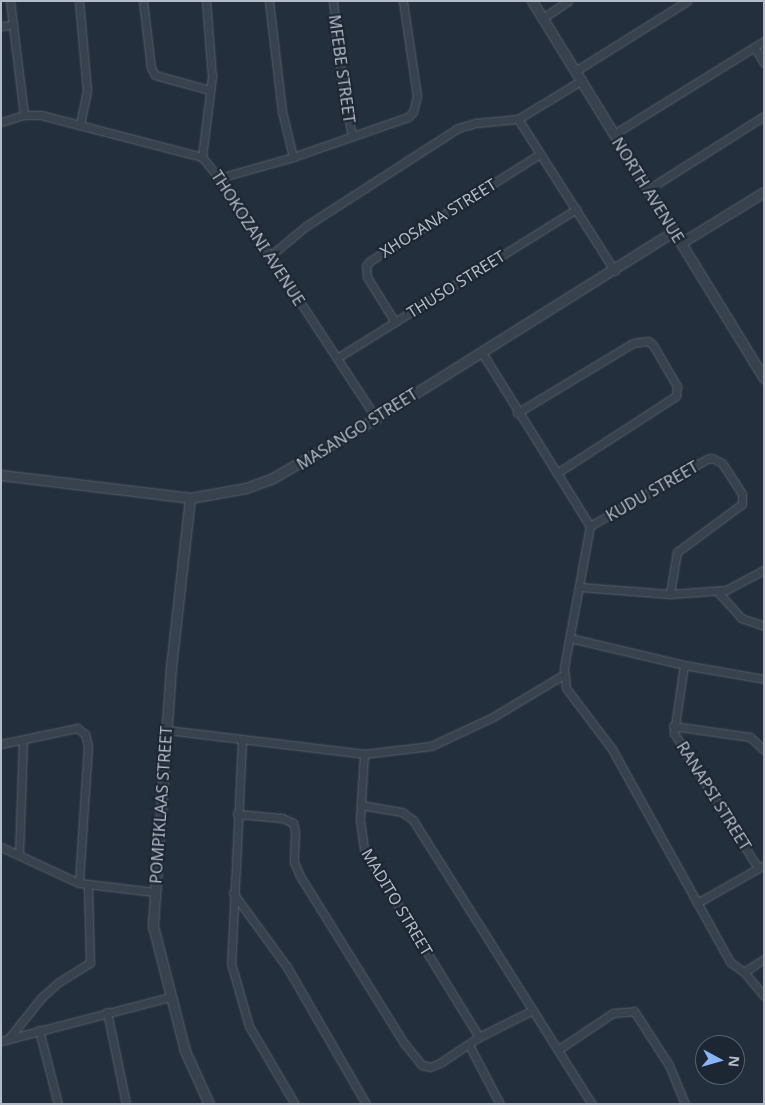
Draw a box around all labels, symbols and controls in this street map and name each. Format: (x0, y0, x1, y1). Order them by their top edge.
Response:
street label: MFEBE STREET (325, 13, 359, 125)
street label: NORTH AVENUE (608, 134, 688, 246)
street label: THOKOZANI AVENUE (207, 167, 309, 309)
street label: XHOSANA STREET (376, 174, 500, 262)
street label: THUSO STREET (403, 246, 509, 322)
street label: MASANGO STREET (293, 384, 421, 474)
street label: KUDU STREET (602, 457, 702, 525)
street label: POMPIKLAAS STREET (146, 726, 176, 884)
street label: RANAPSI STREET (673, 738, 755, 854)
street label: MADITO STREET (358, 845, 436, 959)
north arrow (695, 1035, 745, 1085)
text: N (724, 1055, 744, 1068)

